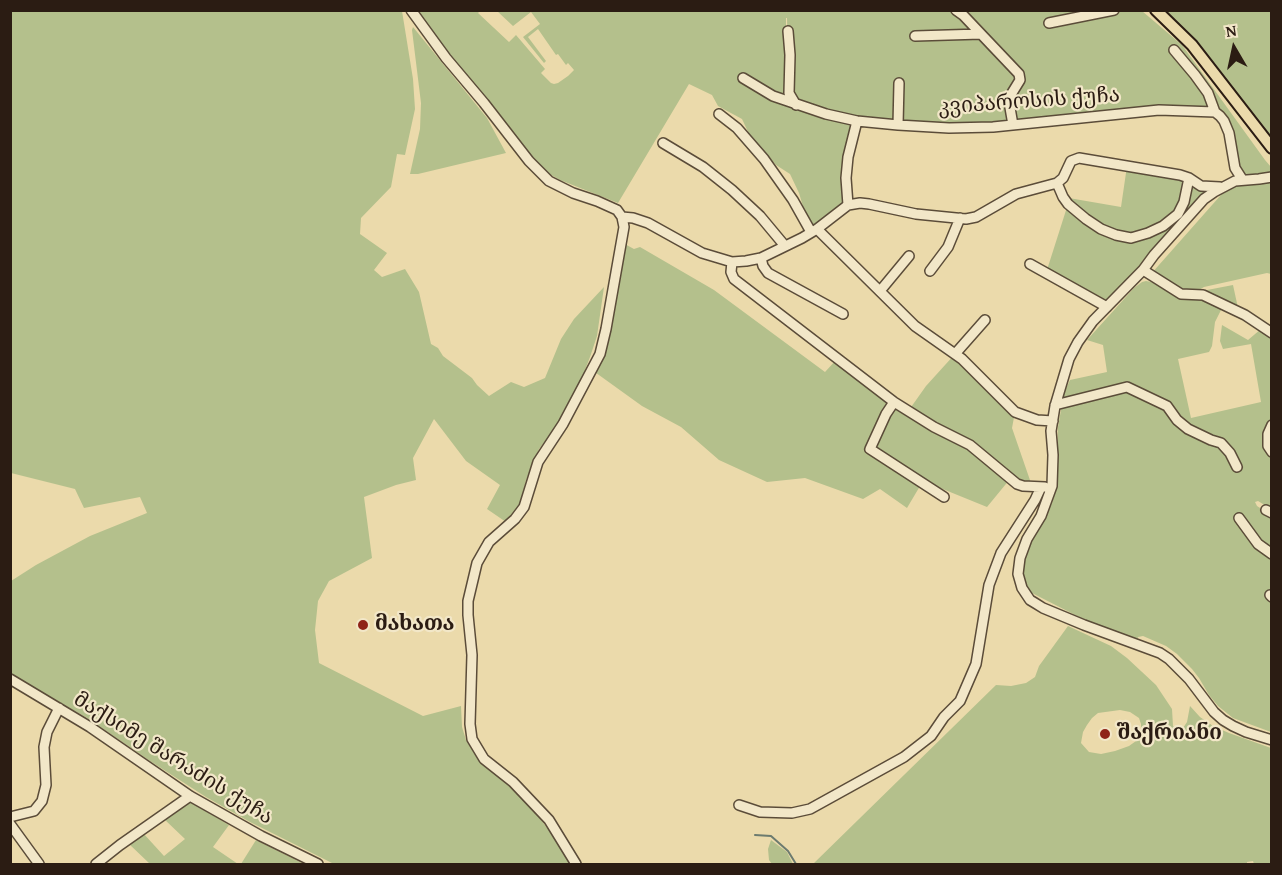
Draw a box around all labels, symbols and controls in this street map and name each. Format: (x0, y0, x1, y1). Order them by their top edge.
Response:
north arrow (1204, 18, 1264, 78)
text: N (1224, 18, 1238, 43)
street label: კვიპაროსის ქუჩა (937, 83, 1121, 121)
place label: მახათა (375, 612, 455, 638)
marker: მახათა (356, 618, 370, 632)
street label: მაქსიმე შარაძის ქუჩა (69, 687, 277, 831)
place label: შაქრიანი (1117, 721, 1222, 747)
marker: შაქრიანი (1098, 727, 1112, 741)

